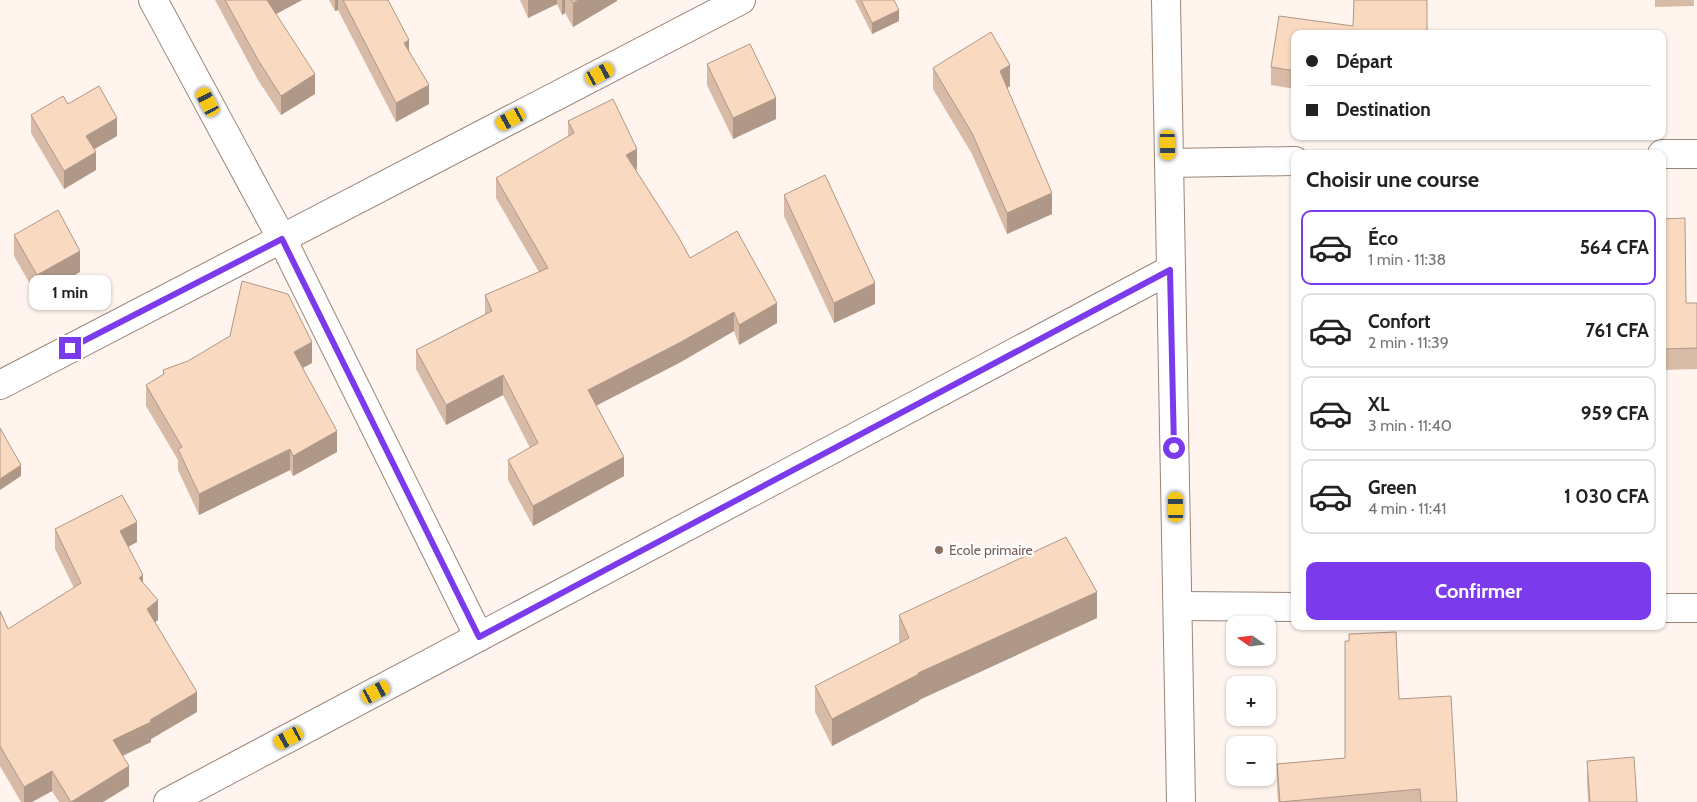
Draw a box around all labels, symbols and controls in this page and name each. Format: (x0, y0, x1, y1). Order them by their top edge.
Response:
text: Départ (1336, 50, 1393, 73)
car (583, 60, 616, 88)
car (194, 85, 221, 119)
text: Destination (1336, 98, 1431, 121)
car (494, 105, 527, 133)
car (1160, 130, 1175, 160)
text: Choisir une course (1306, 166, 1479, 193)
icon: car (1308, 225, 1353, 270)
text: Éco (1368, 227, 1398, 250)
text: 564 CFA (1580, 236, 1649, 259)
text: 1 min · 11:38 (1368, 250, 1446, 269)
callout: 1 min (29, 276, 111, 310)
text: 1 min (52, 283, 88, 302)
icon: car (1308, 308, 1353, 353)
text: Confort (1368, 310, 1431, 333)
text: 761 CFA (1585, 319, 1649, 342)
text: 2 min · 11:39 (1368, 333, 1449, 352)
route end (59, 337, 81, 359)
icon: car (1308, 391, 1353, 436)
text: XL (1368, 393, 1389, 416)
text: 959 CFA (1581, 402, 1649, 425)
text: 3 min · 11:40 (1368, 416, 1452, 435)
route start (1163, 437, 1185, 459)
icon: car (1308, 474, 1353, 519)
text: Green (1368, 476, 1417, 499)
text: 1 030 CFA (1564, 485, 1649, 508)
car (1168, 492, 1183, 522)
text: 4 min · 11:41 (1368, 499, 1446, 518)
place label: Ecole primaire (949, 541, 1033, 559)
marker: Ecole primaire (933, 544, 945, 556)
button: Confirmer (1306, 562, 1651, 620)
north arrow (1226, 616, 1276, 666)
map controls (1226, 616, 1276, 786)
button: + (1226, 676, 1276, 726)
car (359, 678, 392, 706)
car (272, 724, 305, 752)
button: − (1226, 736, 1276, 786)

